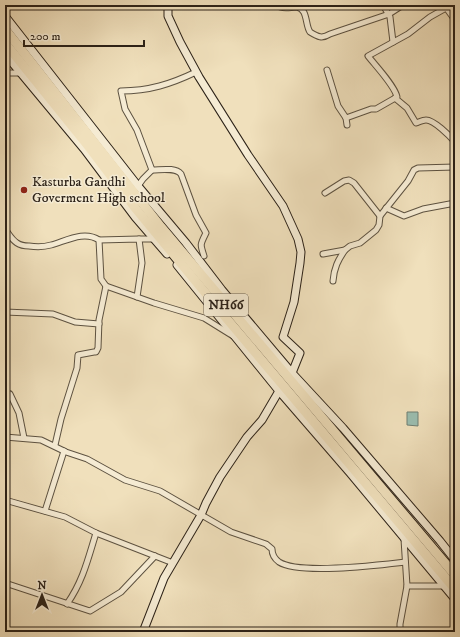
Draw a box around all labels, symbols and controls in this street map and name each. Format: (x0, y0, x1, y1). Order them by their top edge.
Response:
scale bar (24, 22, 144, 48)
text: 200 m (30, 29, 60, 44)
place label: Kasturba Gandhi Goverment High school (32, 173, 166, 207)
marker: Kasturba Gandhi Goverment High school (19, 185, 29, 195)
road number: NH66 (204, 294, 248, 316)
north arrow (22, 575, 62, 615)
text: N (37, 579, 47, 593)

